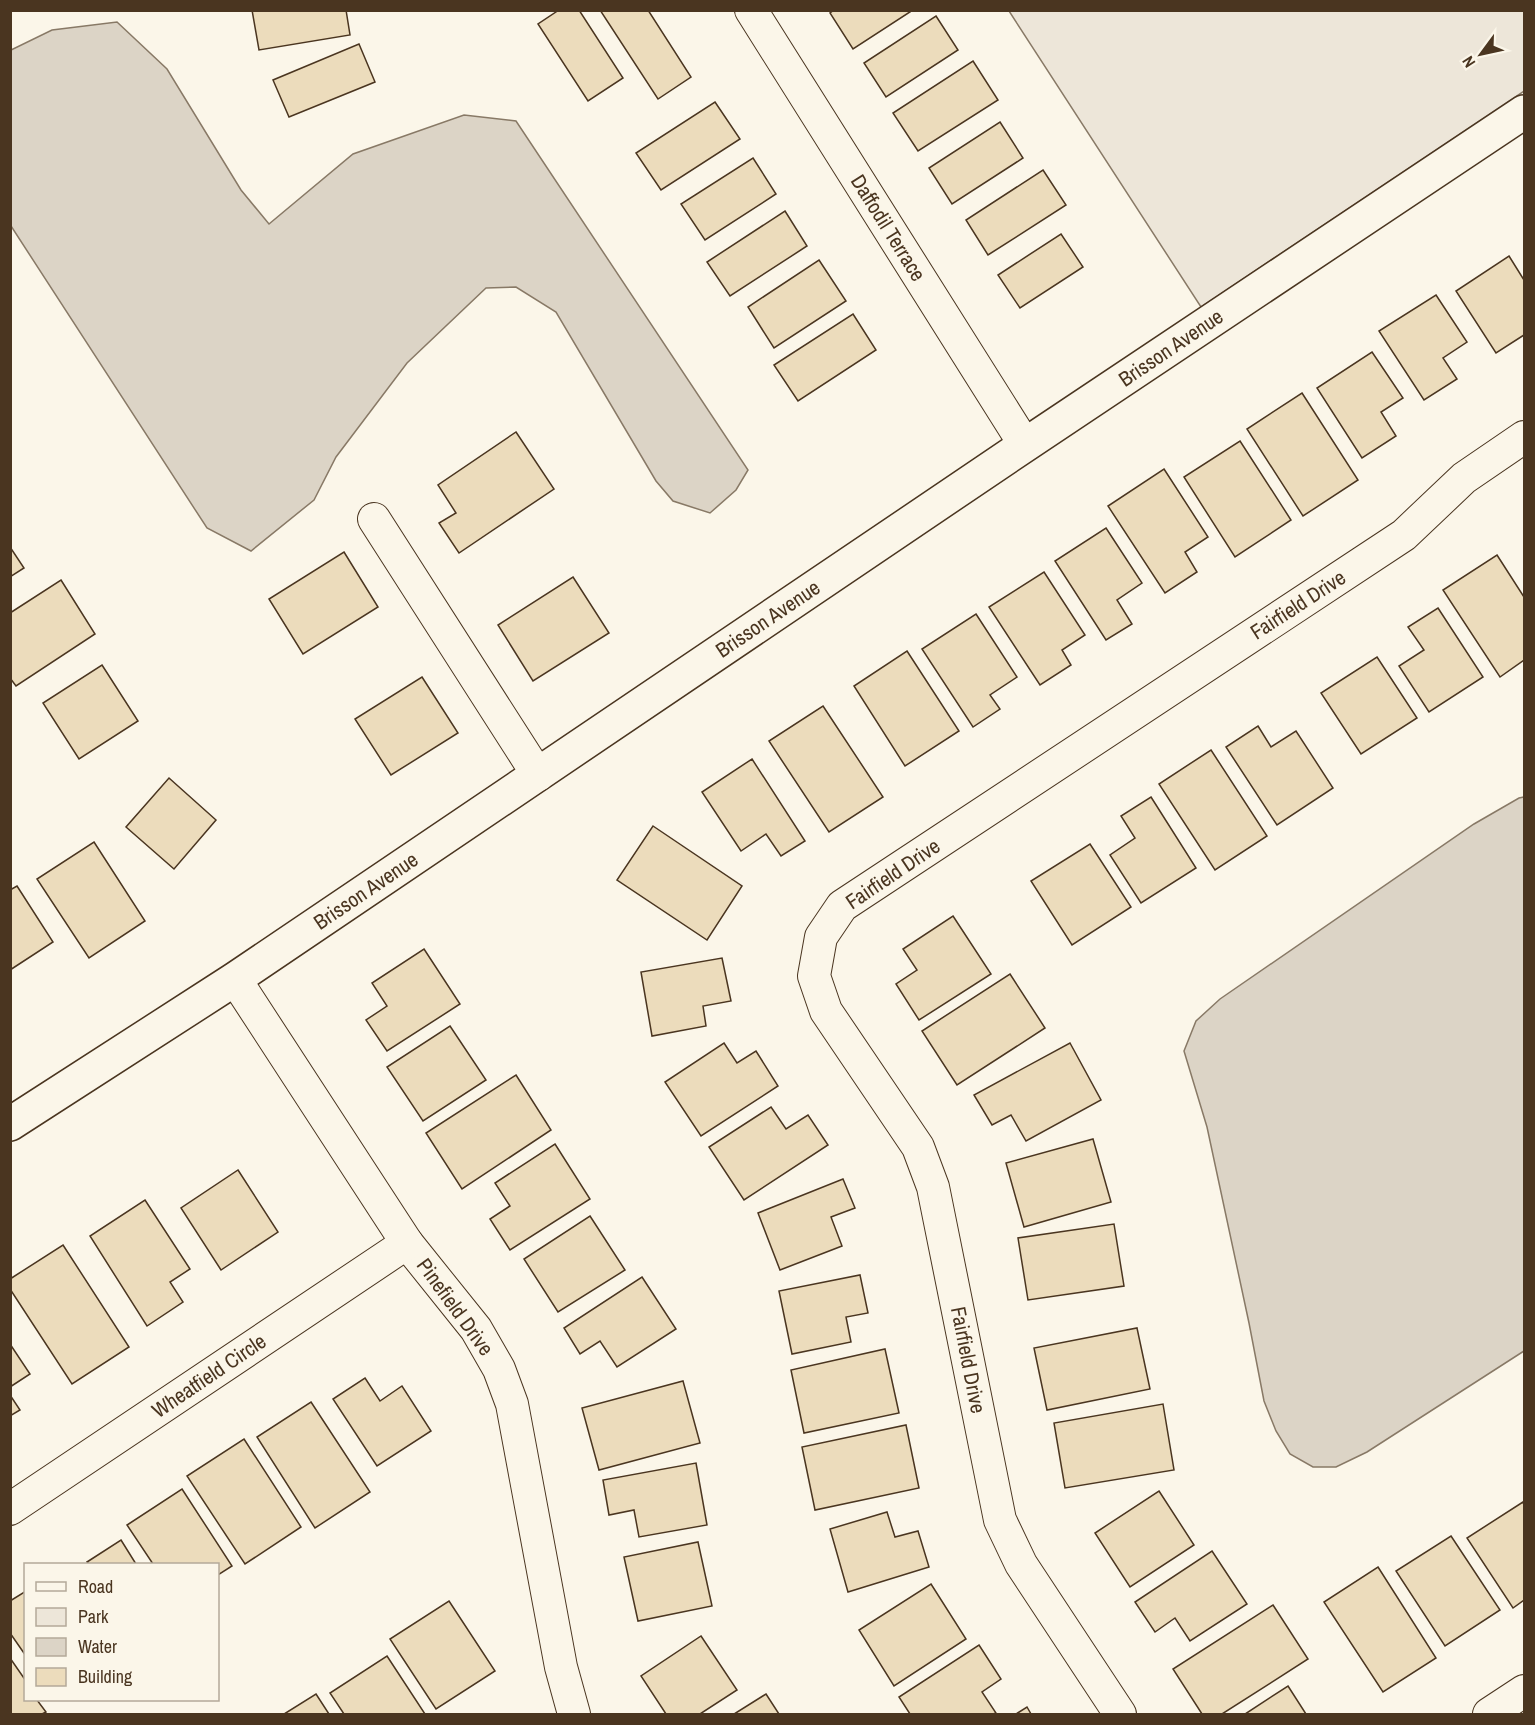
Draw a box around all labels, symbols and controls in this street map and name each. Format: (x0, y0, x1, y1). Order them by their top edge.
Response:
north arrow (1451, 24, 1511, 84)
text: N (1457, 52, 1480, 72)
street label: Daffodil Terrace (844, 169, 933, 287)
street label: Brisson Avenue (1113, 302, 1229, 393)
street label: Fairfield Drive (1244, 563, 1351, 646)
street label: Brisson Avenue (710, 573, 826, 664)
street label: Fairfield Drive (840, 831, 946, 916)
street label: Brisson Avenue (308, 845, 424, 936)
street label: Pinefield Drive (410, 1252, 501, 1361)
street label: Fairfield Drive (944, 1304, 993, 1416)
street label: Wheatfield Circle (146, 1327, 272, 1425)
legend (24, 1563, 219, 1701)
text: Road (78, 1574, 113, 1599)
text: Park (78, 1604, 109, 1629)
text: Water (78, 1634, 117, 1659)
text: Building (78, 1664, 133, 1689)

